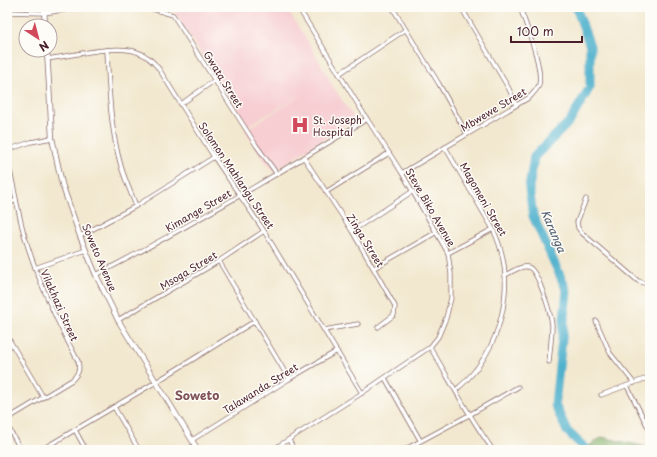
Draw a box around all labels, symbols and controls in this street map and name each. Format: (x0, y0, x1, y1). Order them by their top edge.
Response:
north arrow (18, 18, 58, 58)
scale bar (511, 18, 582, 44)
text: 100 m (517, 22, 554, 40)
text: N (35, 37, 53, 56)
street label: Gwata Street (201, 48, 247, 110)
street label: Mbwewe Street (457, 83, 529, 135)
place label: St. Joseph Hospital (313, 112, 362, 139)
hospital icon: St. Joseph Hospital (290, 115, 310, 135)
street label: Solomon Mahlangu Street (196, 119, 278, 231)
street label: Magomeni Street (457, 159, 511, 239)
street label: Steve Biko Avenue (402, 165, 460, 250)
street label: Kimange Street (162, 185, 234, 235)
water label: Karanga (537, 207, 571, 256)
street label: Zinga Street (344, 210, 388, 270)
street label: Soweto Avenue (79, 221, 121, 294)
street label: Msoga Street (156, 247, 220, 293)
street label: Vilakhazi Street (37, 267, 83, 343)
street label: Talawanda Street (220, 359, 300, 417)
district label: Soweto (175, 386, 219, 404)

